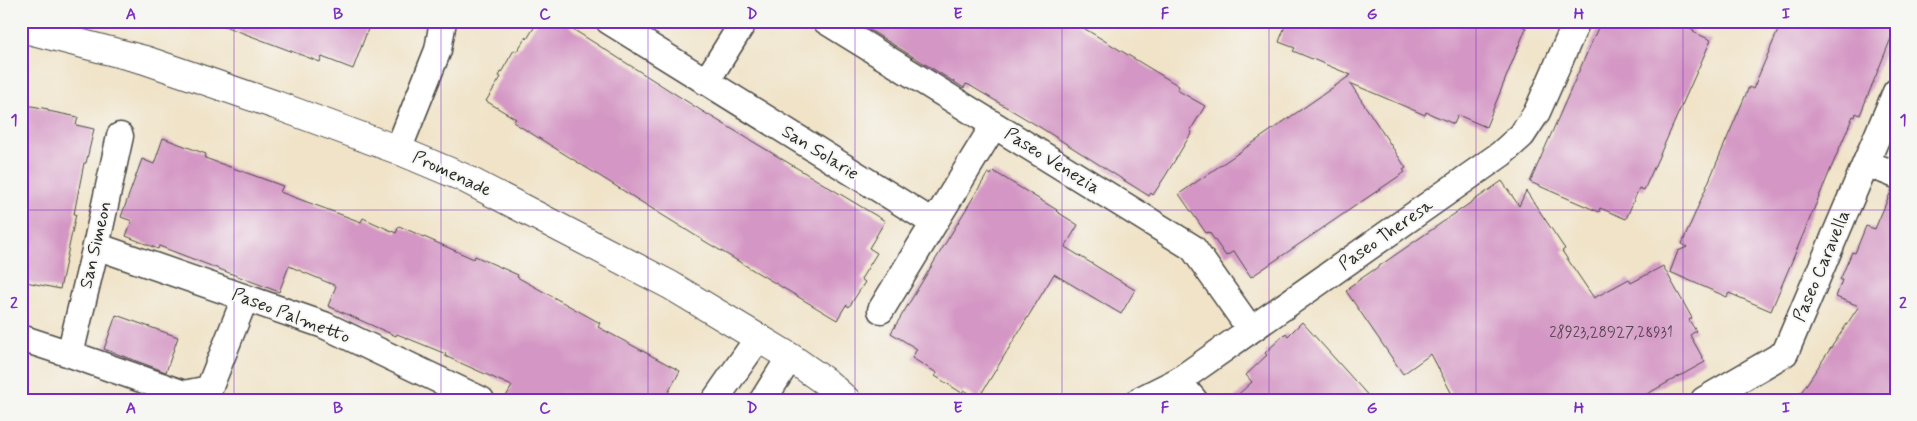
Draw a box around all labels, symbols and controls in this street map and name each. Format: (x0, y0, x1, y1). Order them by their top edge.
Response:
text: A (126, 4, 136, 25)
text: B (333, 4, 343, 25)
text: C (539, 4, 551, 25)
text: D (746, 4, 758, 25)
text: E (953, 4, 963, 25)
text: F (1161, 4, 1170, 25)
text: G (1367, 4, 1378, 25)
text: H (1574, 4, 1585, 25)
text: I (1782, 4, 1791, 25)
text: 1 (10, 110, 18, 131)
text: 1 (1899, 110, 1907, 131)
street label: San Solarie (777, 120, 863, 186)
street label: Paseo Venezia (1000, 122, 1104, 200)
street label: Promenade (409, 145, 495, 203)
street label: Paseo Theresa (1334, 194, 1438, 276)
street label: San Simeon (74, 199, 118, 291)
street label: Paseo Caravella (1788, 206, 1856, 326)
street label: Paseo Palmetto (229, 282, 353, 350)
text: 2 (10, 293, 18, 314)
text: 2 (1899, 293, 1907, 314)
house number: 28923,28927,28931 (1549, 323, 1673, 343)
text: A (126, 398, 136, 419)
text: B (333, 398, 343, 419)
text: C (539, 398, 551, 419)
text: D (746, 398, 758, 419)
text: E (953, 398, 963, 419)
text: F (1161, 398, 1170, 419)
text: G (1367, 398, 1378, 419)
text: H (1574, 398, 1585, 419)
text: I (1782, 398, 1791, 419)

